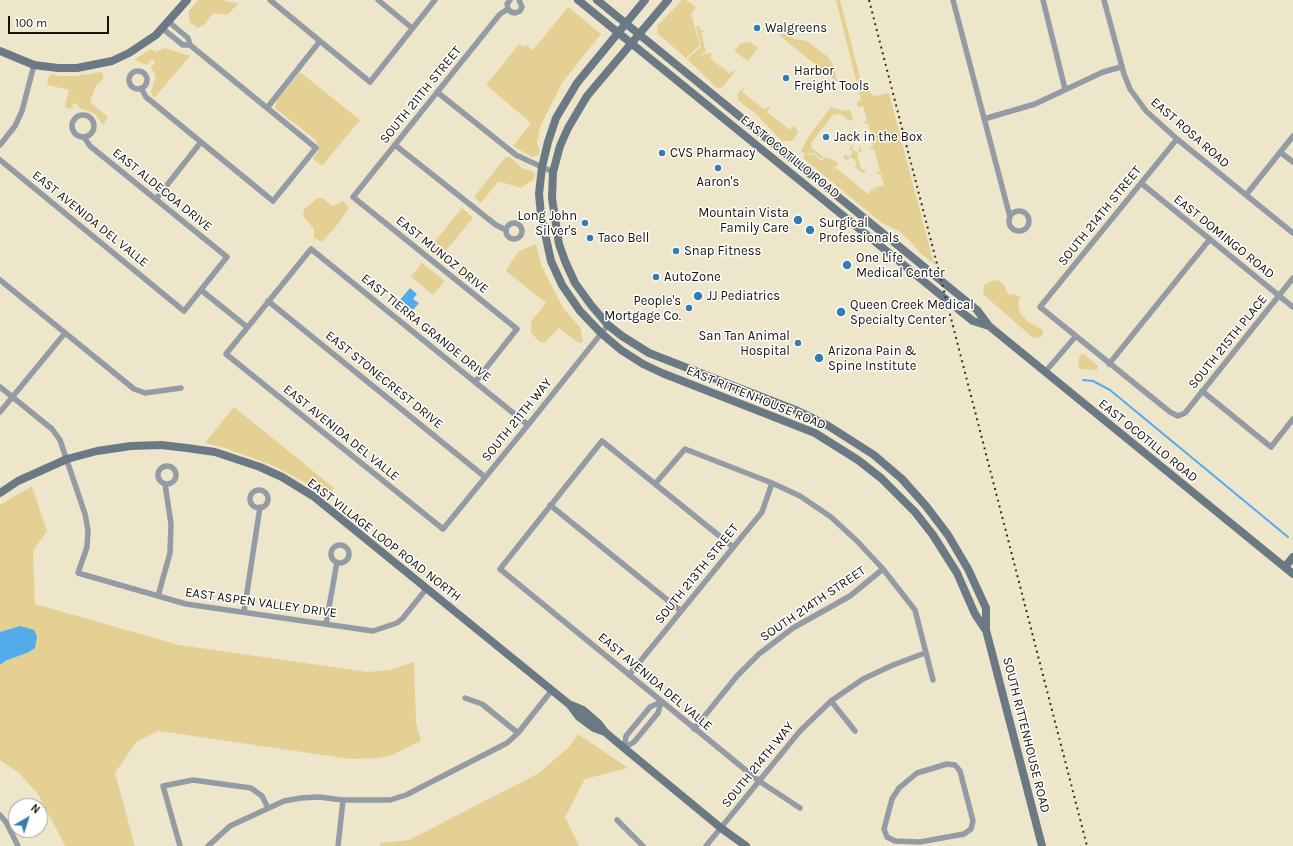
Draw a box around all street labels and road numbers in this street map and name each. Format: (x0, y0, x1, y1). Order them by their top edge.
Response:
street label: SOUTH 211TH STREET (377, 43, 465, 147)
street label: EAST ROSA ROAD (1147, 95, 1233, 171)
street label: EAST OCOTILLO ROAD (737, 112, 843, 202)
street label: EAST ALDECOA DRIVE (109, 145, 215, 235)
street label: SOUTH 214TH STREET (1055, 163, 1145, 269)
street label: EAST AVENIDA DEL VALLE (29, 167, 151, 271)
street label: EAST DOMINGO ROAD (1171, 192, 1277, 282)
street label: EAST MUNOZ DRIVE (393, 213, 491, 297)
street label: EAST TIERRA GRANDE DRIVE (358, 271, 494, 385)
street label: SOUTH 215TH PLACE (1185, 292, 1271, 392)
street label: EAST STONECREST DRIVE (322, 328, 446, 432)
street label: EAST RITTENHOUSE ROAD (684, 363, 828, 433)
street label: SOUTH 211TH WAY (479, 375, 555, 465)
street label: EAST AVENIDA DEL VALLE (280, 381, 402, 485)
street label: EAST OCOTILLO ROAD (1095, 396, 1201, 486)
street label: EAST VILLAGE LOOP ROAD NORTH (304, 475, 464, 605)
street label: SOUTH 213TH STREET (652, 521, 742, 627)
street label: SOUTH 214TH STREET (757, 563, 869, 645)
street label: EAST ASPEN VALLEY DRIVE (184, 585, 338, 621)
street label: EAST AVENIDA DEL VALLE (595, 630, 715, 734)
street label: SOUTH RITTENHOUSE ROAD (999, 655, 1053, 815)
street label: SOUTH 214TH WAY (719, 719, 797, 811)

